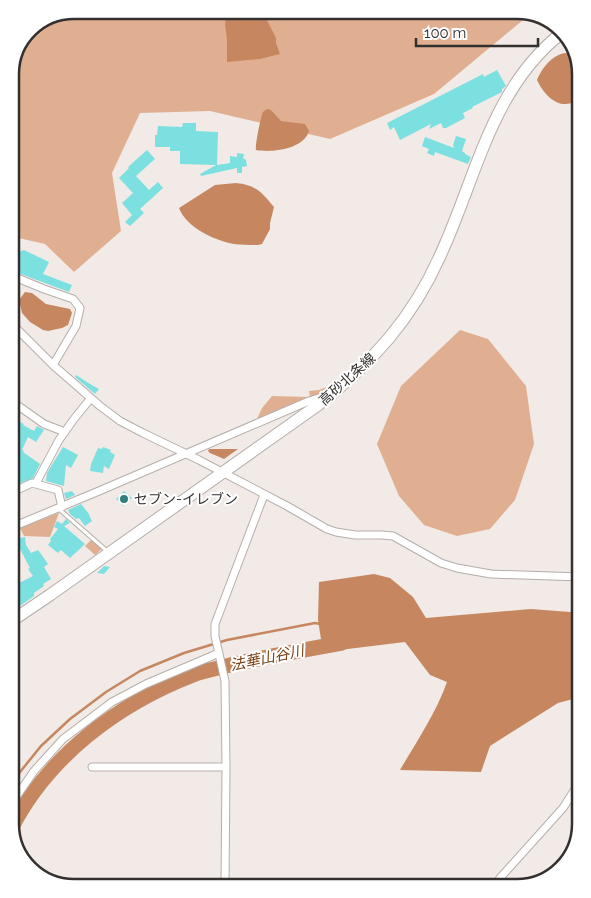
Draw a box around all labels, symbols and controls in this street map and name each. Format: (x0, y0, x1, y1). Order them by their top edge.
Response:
scale bar (416, 15, 538, 47)
text: 100 m (424, 24, 466, 42)
street label: 高砂北条線 (316, 350, 378, 408)
place label: セブン-イレブン (134, 491, 238, 507)
marker: セブン-イレブン (118, 493, 130, 505)
water label: 法華山谷川 (228, 641, 308, 675)

